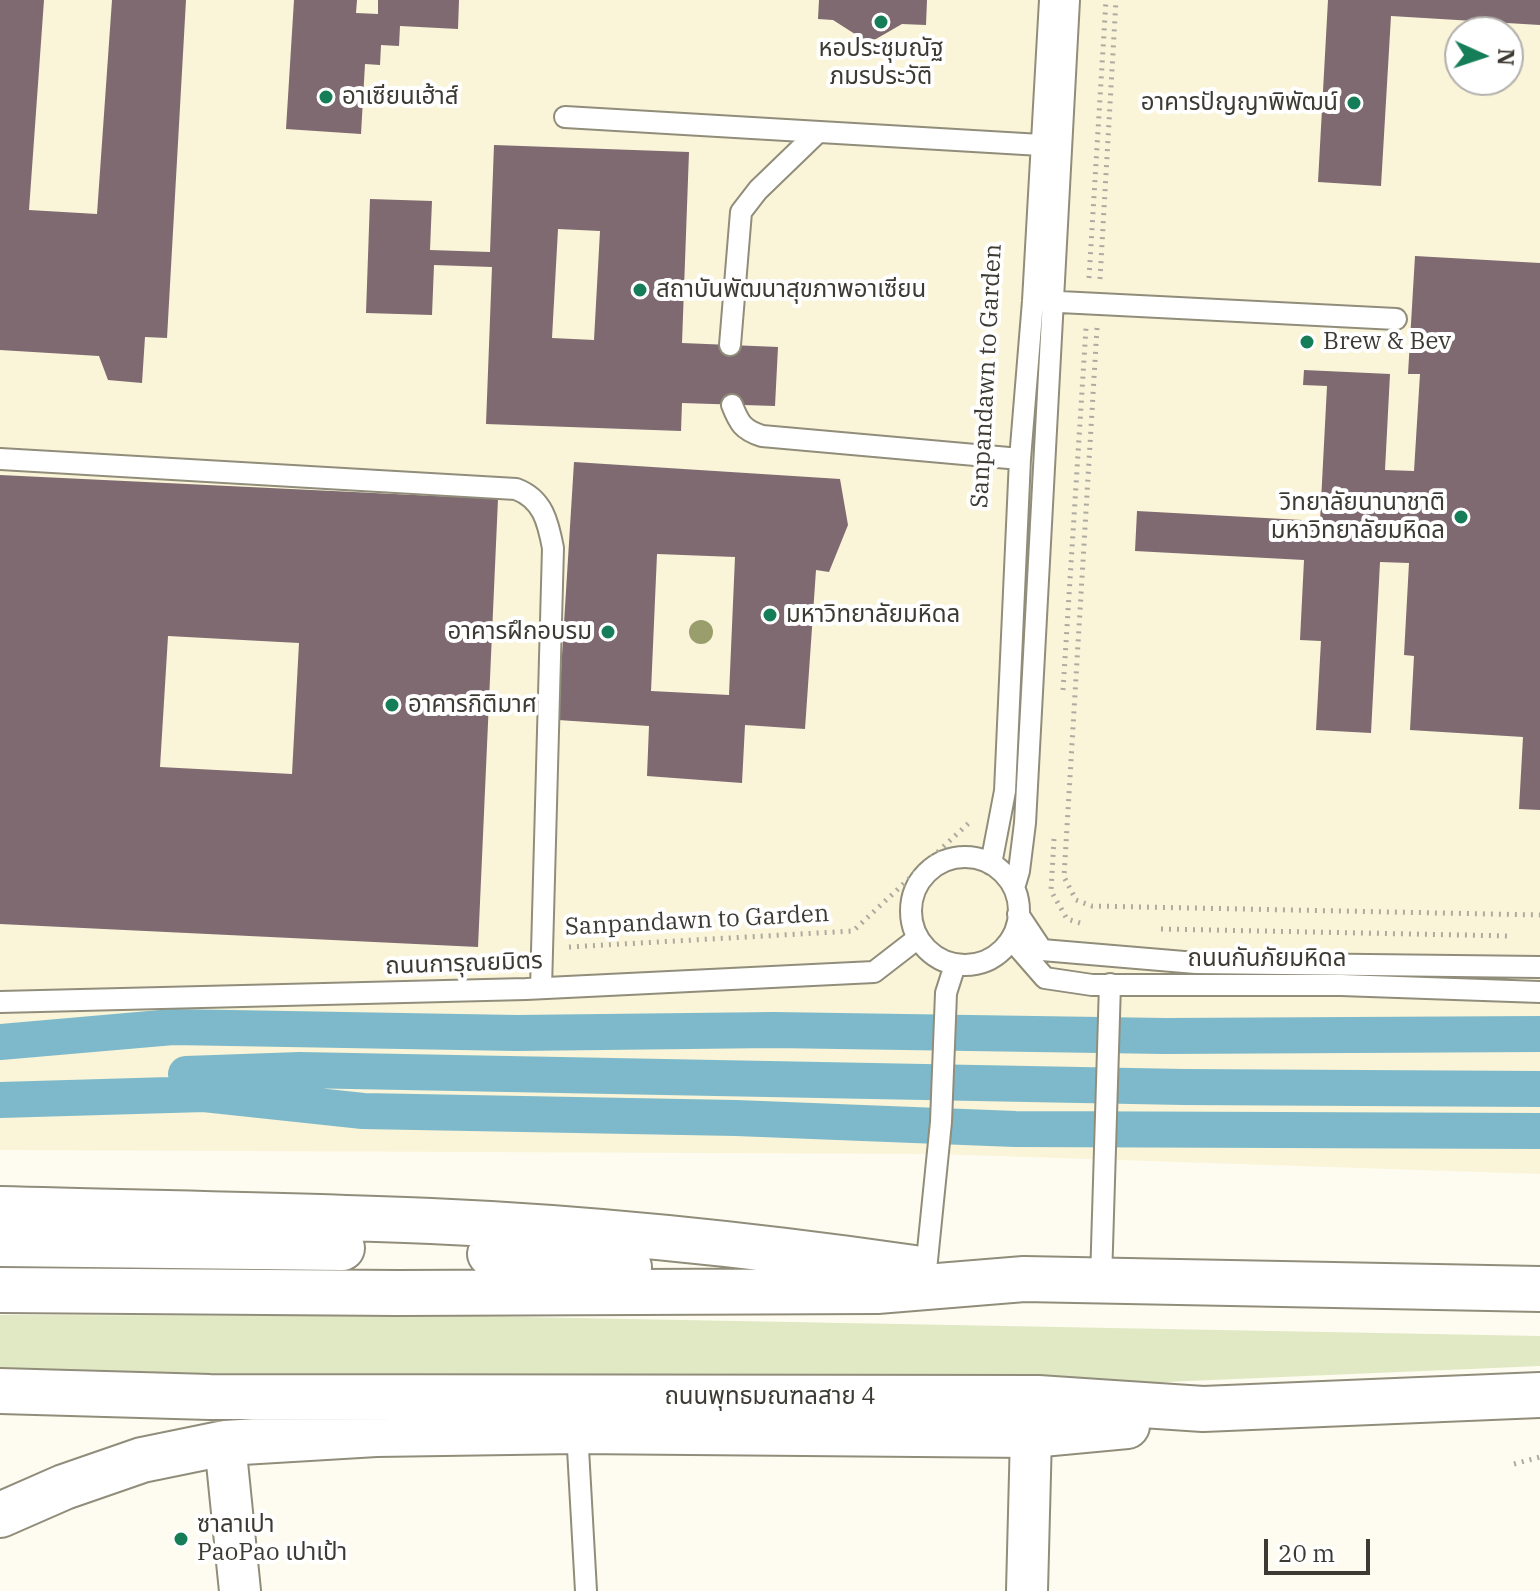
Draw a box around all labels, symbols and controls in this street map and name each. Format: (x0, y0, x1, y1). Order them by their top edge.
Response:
marker: หอประชุมณัฐ ภมรประวัติ (872, 13, 890, 31)
north arrow (1444, 16, 1524, 96)
place label: หอประชุมณัฐ ภมรประวัติ (818, 35, 944, 91)
text: N (1492, 48, 1521, 67)
place label: อาเซียนเฮ้าส์ (342, 83, 458, 111)
marker: อาเซียนเฮ้าส์ (317, 88, 335, 106)
place label: อาคารปัญญาพิพัฒน์ (1141, 89, 1338, 117)
marker: อาคารปัญญาพิพัฒน์ (1345, 94, 1363, 112)
street label: Sanpandawn to Garden (966, 243, 1008, 509)
place label: สถาบันพัฒนาสุขภาพอาเซียน (656, 276, 926, 304)
marker: สถาบันพัฒนาสุขภาพอาเซียน (631, 281, 649, 299)
place label: Brew & Bev (1323, 328, 1451, 356)
marker: Brew & Bev (1298, 333, 1316, 351)
place label: วิทยาลัยนานาชาติ มหาวิทยาลัยมหิดล (1271, 489, 1445, 545)
marker: วิทยาลัยนานาชาติ มหาวิทยาลัยมหิดล (1452, 508, 1470, 526)
place label: มหาวิทยาลัยมหิดล (786, 601, 960, 629)
marker: มหาวิทยาลัยมหิดล (761, 606, 779, 624)
place label: อาคารฝึกอบรม (448, 618, 592, 646)
marker: อาคารฝึกอบรม (599, 623, 617, 641)
place label: อาคารกิติมาศ (408, 691, 537, 719)
marker: อาคารกิติมาศ (383, 696, 401, 714)
street label: Sanpandawn to Garden (564, 900, 830, 942)
street label: ถนนกันภัยมหิดล (1187, 945, 1347, 973)
street label: ถนนการุณยมิตร (385, 947, 543, 981)
street label: ถนนพุทธมณฑลสาย 4 (664, 1383, 876, 1411)
place label: ซาลาเปา PaoPao เปาเป้า (197, 1511, 347, 1567)
scale bar (1268, 1523, 1374, 1573)
marker: ซาลาเปา PaoPao เปาเป้า (172, 1530, 190, 1548)
text: 20 m (1278, 1537, 1335, 1569)

